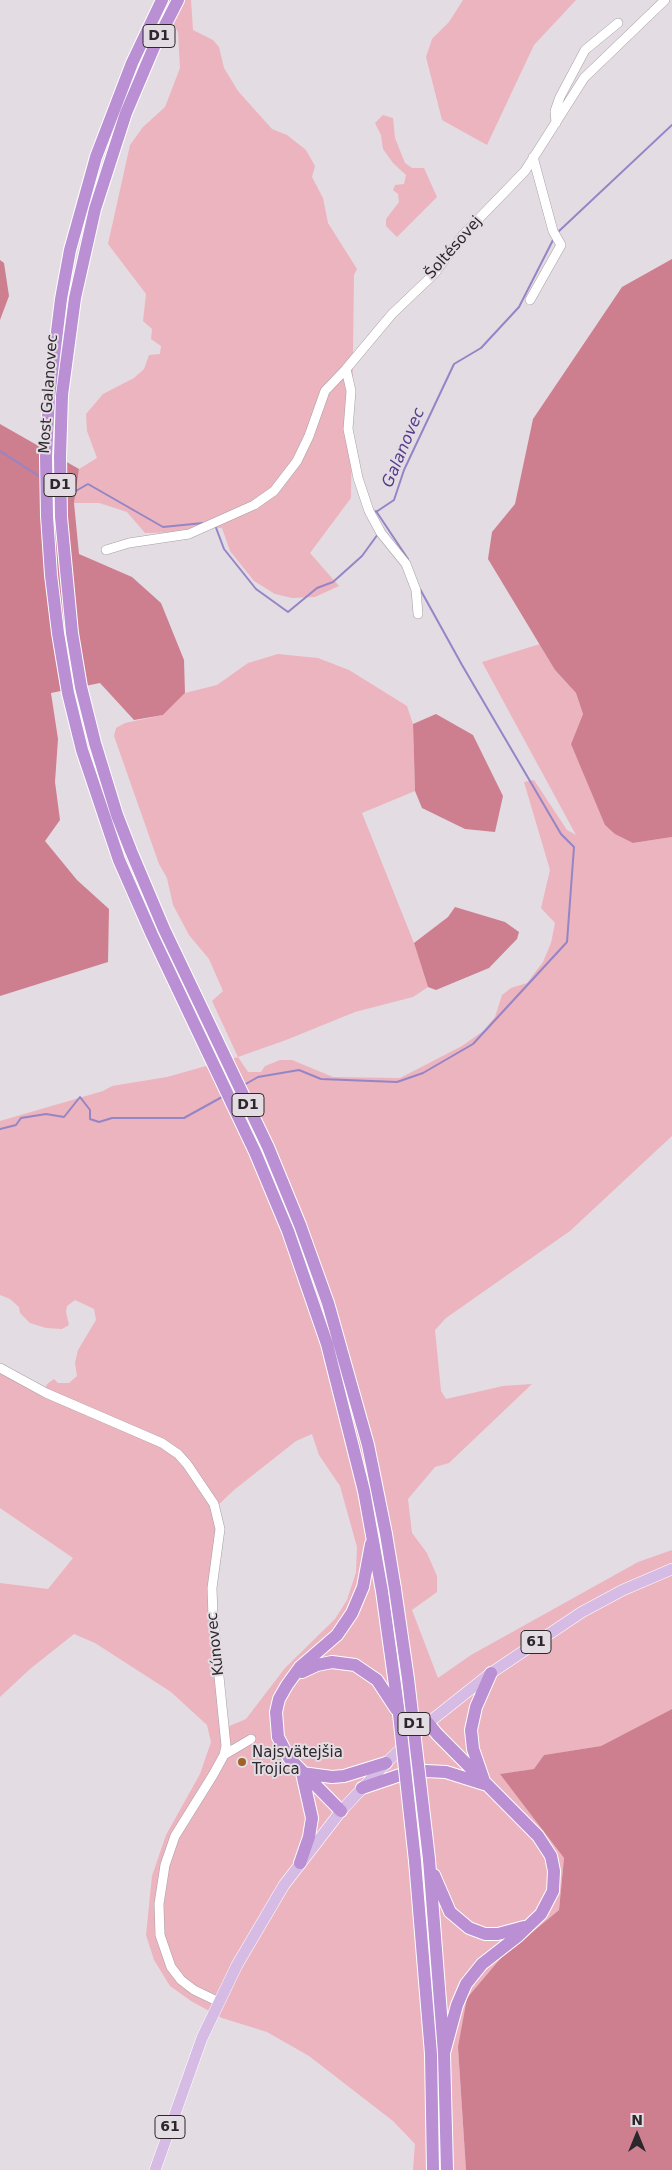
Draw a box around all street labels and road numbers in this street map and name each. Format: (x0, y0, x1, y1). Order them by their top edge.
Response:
road number: D1 (143, 24, 175, 48)
street label: Šoltésovej (422, 213, 486, 283)
street label: Most Galanovec (36, 334, 62, 454)
road number: D1 (44, 474, 76, 496)
road number: D1 (232, 1094, 264, 1116)
street label: Kúnovec (204, 1611, 228, 1677)
road number: 61 (521, 1630, 551, 1654)
road number: D1 (398, 1712, 430, 1736)
road number: 61 (155, 2116, 185, 2138)

